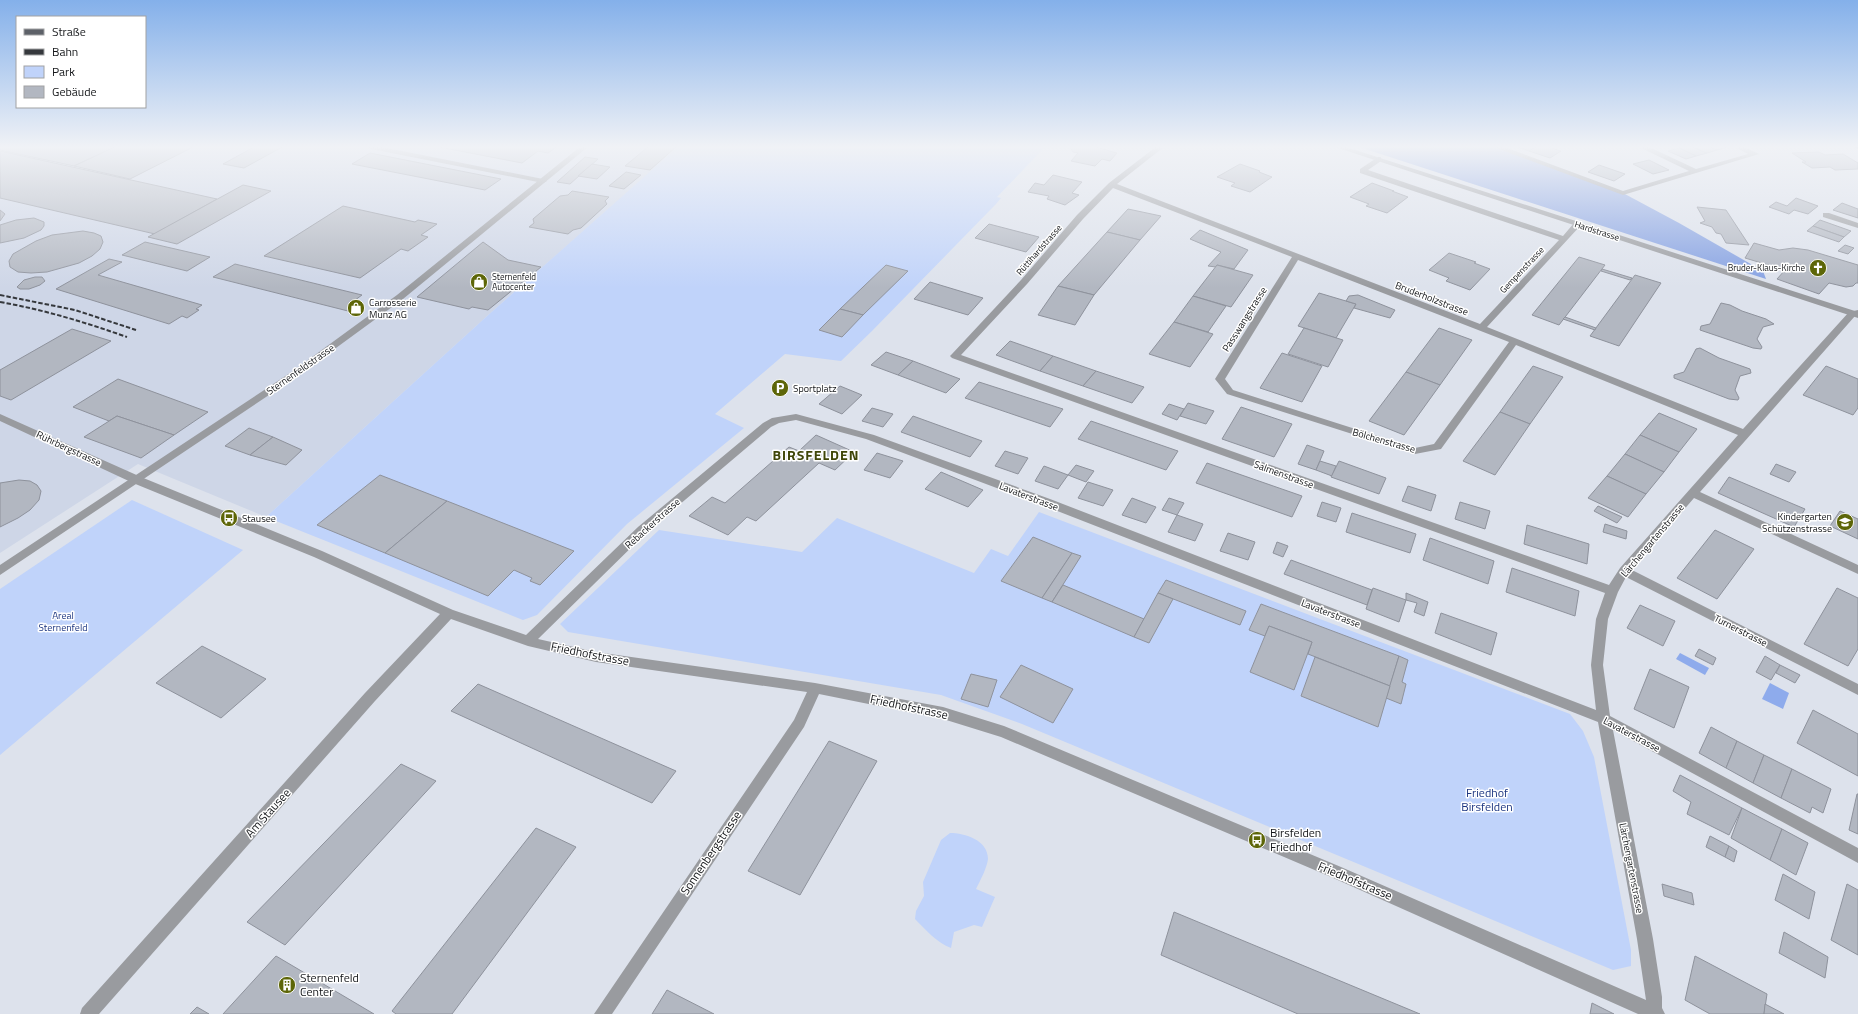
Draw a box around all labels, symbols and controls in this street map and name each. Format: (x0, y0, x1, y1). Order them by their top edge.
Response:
legend (16, 16, 146, 108)
text: Straße (52, 22, 86, 41)
text: Bahn (52, 42, 78, 61)
text: Park (52, 62, 75, 81)
text: Gebäude (52, 82, 97, 101)
street label: Hardstrasse (1573, 217, 1622, 244)
street label: Rüttihardstrasse (1013, 221, 1065, 278)
street label: Gempenstrasse (1497, 243, 1547, 296)
church icon: Bruder-Klaus-Kirche (1808, 258, 1828, 278)
place label: Bruder-Klaus-Kirche (1728, 261, 1805, 274)
place label: Sternenfeld Autocenter (492, 270, 536, 293)
shop icon: Sternenfeld Autocenter (469, 272, 489, 292)
street label: Bruderholzstrasse (1393, 278, 1471, 319)
street label: Passwangstrasse (1218, 284, 1270, 355)
place label: Carrosserie Munz AG (369, 295, 417, 322)
shop icon: Carrosserie Munz AG (346, 298, 366, 318)
street label: Sternenfeldstrasse (263, 340, 337, 398)
parking icon: Sportplatz (770, 378, 790, 398)
place label: Sportplatz (793, 381, 837, 396)
street label: Bölchenstrasse (1351, 424, 1417, 457)
street label: Rührbergstrasse (34, 427, 104, 470)
district label: BIRSFELDEN (772, 444, 860, 465)
street label: Salmenstrasse (1252, 457, 1316, 492)
street label: Lavaterstrasse (997, 478, 1061, 515)
street label: Rebackerstrasse (621, 494, 683, 552)
street label: Lärchengartenstrasse (1617, 500, 1688, 580)
bus stop icon: Stausee (219, 508, 239, 528)
place label: Kindergarten Schützenstrasse (1762, 509, 1832, 536)
place label: Stausee (242, 511, 276, 526)
school or university icon: Kindergarten Schützenstrasse (1835, 512, 1855, 532)
street label: Lavaterstrasse (1299, 595, 1363, 632)
park label: Areal Sternenfeld (38, 608, 88, 635)
street label: Turnerstrasse (1712, 611, 1770, 650)
street label: Friedhofstrasse (549, 637, 631, 670)
street label: Friedhofstrasse (868, 689, 950, 724)
street label: Lavaterstrasse (1601, 713, 1663, 756)
park label: Friedhof Birsfelden (1461, 783, 1513, 816)
street label: Am Stausee (240, 784, 295, 842)
street label: Sonnenbergstrasse (675, 807, 746, 899)
street label: Lärchengartenstrasse (1615, 822, 1648, 915)
place label: Birsfelden Friedhof (1270, 823, 1321, 856)
bus stop icon: Birsfelden Friedhof (1247, 830, 1267, 850)
street label: Friedhofstrasse (1315, 856, 1395, 905)
place label: Sternenfeld Center (300, 968, 359, 1001)
building icon: Sternenfeld Center (277, 975, 297, 995)

